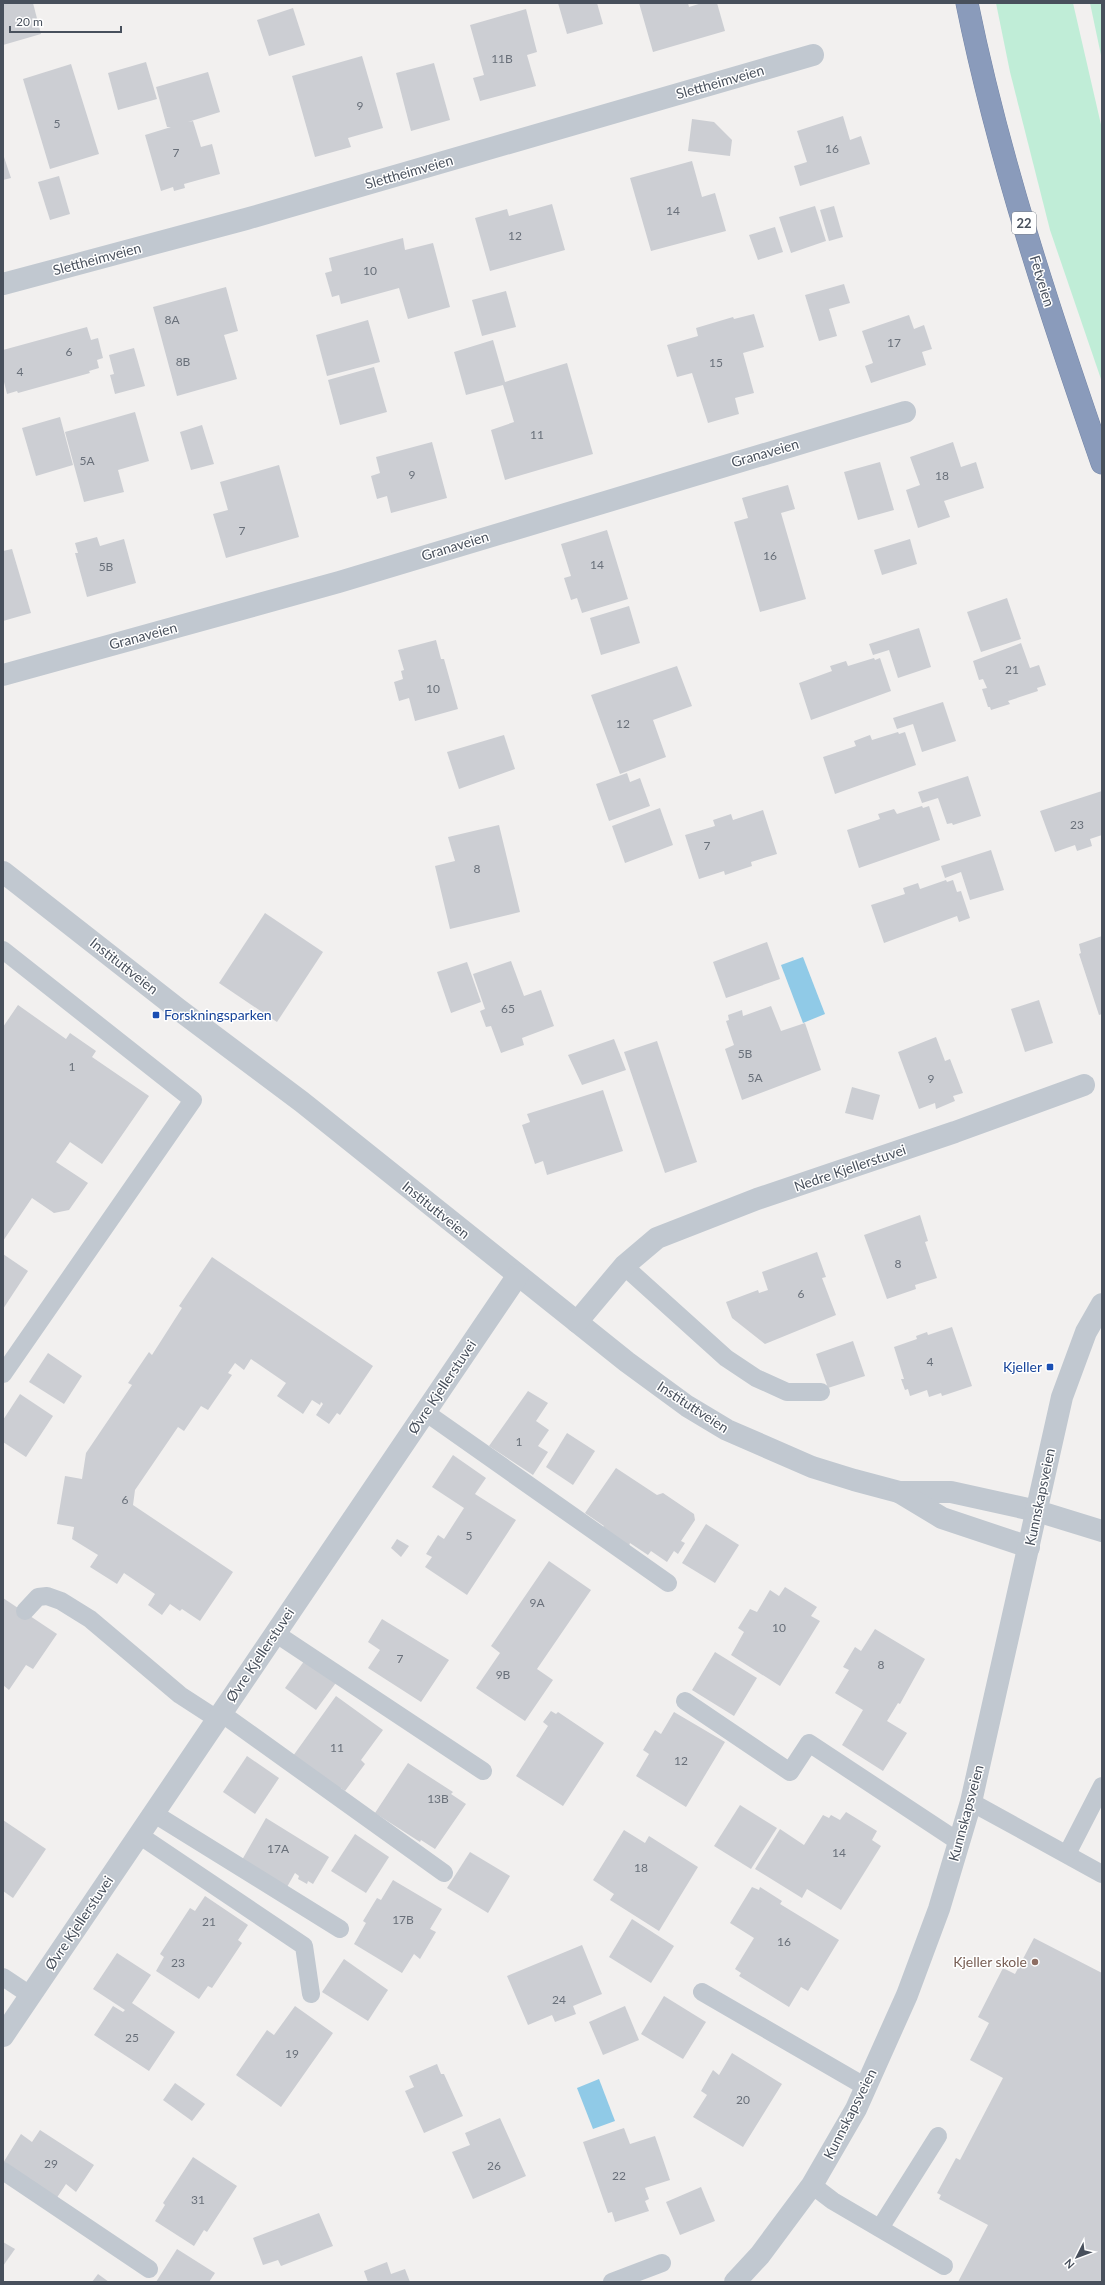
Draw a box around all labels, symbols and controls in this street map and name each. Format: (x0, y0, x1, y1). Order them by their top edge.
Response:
scale bar (10, 8, 121, 34)
text: 20 m (16, 14, 43, 29)
house number: 11B (491, 51, 513, 66)
street label: Slettheimveien (674, 61, 766, 102)
house number: 9 (357, 98, 364, 113)
house number: 5 (54, 116, 61, 131)
house number: 16 (825, 141, 839, 156)
house number: 7 (173, 145, 180, 160)
street label: Slettheimveien (363, 151, 455, 192)
house number: 14 (666, 203, 680, 218)
road number: 22 (1012, 212, 1036, 234)
house number: 12 (508, 228, 522, 243)
street label: Slettheimveien (51, 239, 143, 278)
street label: Fetveien (1027, 253, 1058, 309)
house number: 10 (363, 263, 377, 278)
house number: 8A (164, 312, 180, 327)
house number: 17 (887, 335, 901, 350)
house number: 6 (66, 344, 73, 359)
house number: 8B (176, 354, 191, 369)
house number: 15 (709, 355, 723, 370)
house number: 4 (17, 364, 24, 379)
house number: 11 (530, 427, 544, 442)
street label: Granaveien (729, 435, 801, 470)
house number: 5A (79, 453, 95, 468)
house number: 9 (409, 467, 416, 482)
house number: 18 (935, 468, 949, 483)
house number: 7 (239, 523, 246, 538)
street label: Granaveien (419, 527, 491, 564)
house number: 16 (763, 548, 777, 563)
house number: 14 (590, 557, 604, 572)
house number: 5B (99, 559, 114, 574)
street label: Granaveien (107, 618, 179, 653)
house number: 21 (1005, 662, 1019, 677)
house number: 10 (426, 681, 440, 696)
house number: 12 (616, 716, 630, 731)
house number: 23 (1070, 817, 1084, 832)
house number: 7 (704, 838, 711, 853)
house number: 8 (474, 861, 481, 876)
street label: Instituttveien (87, 934, 162, 997)
house number: 65 (501, 1001, 515, 1016)
place label: Forskningsparken (164, 1006, 272, 1023)
marker: Forskningsparken (151, 1010, 161, 1020)
house number: 5B (738, 1046, 753, 1061)
house number: 1 (69, 1059, 76, 1074)
house number: 5A (747, 1070, 763, 1085)
house number: 9 (928, 1071, 935, 1086)
street label: Nedre Kjellerstuvei (792, 1140, 908, 1195)
street label: Instituttveien (399, 1177, 473, 1242)
house number: 8 (895, 1256, 902, 1271)
house number: 6 (798, 1286, 805, 1301)
street label: Øvre Kjellerstuvei (404, 1336, 479, 1437)
house number: 4 (927, 1354, 934, 1369)
place label: Kjeller (1003, 1358, 1042, 1375)
marker: Kjeller (1045, 1362, 1055, 1372)
street label: Instituttveien (654, 1377, 732, 1436)
house number: 1 (516, 1434, 523, 1449)
street label: Kunnskapsveien (1021, 1447, 1058, 1547)
house number: 6 (122, 1492, 129, 1507)
house number: 5 (466, 1528, 473, 1543)
house number: 9A (529, 1595, 545, 1610)
street label: Øvre Kjellerstuvei (222, 1604, 297, 1705)
house number: 10 (772, 1620, 786, 1635)
house number: 7 (397, 1651, 404, 1666)
house number: 8 (878, 1657, 885, 1672)
house number: 9B (496, 1667, 511, 1682)
house number: 11 (330, 1740, 344, 1755)
house number: 12 (674, 1753, 688, 1768)
street label: Kunnskapsveien (944, 1763, 987, 1863)
house number: 13B (427, 1791, 449, 1806)
house number: 17A (267, 1841, 290, 1856)
house number: 14 (832, 1845, 846, 1860)
house number: 18 (634, 1860, 648, 1875)
street label: Øvre Kjellerstuvei (41, 1872, 116, 1973)
house number: 17B (392, 1912, 414, 1927)
house number: 21 (202, 1914, 216, 1929)
house number: 16 (777, 1934, 791, 1949)
place label: Kjeller skole (953, 1953, 1027, 1970)
house number: 23 (171, 1955, 185, 1970)
marker: Kjeller skole (1030, 1957, 1040, 1967)
house number: 24 (552, 1992, 566, 2007)
house number: 25 (125, 2030, 139, 2045)
house number: 19 (285, 2046, 299, 2061)
street label: Kunnskapsveien (819, 2066, 880, 2162)
house number: 20 (736, 2092, 750, 2107)
house number: 29 (44, 2156, 58, 2171)
house number: 26 (487, 2158, 501, 2173)
house number: 22 (612, 2168, 626, 2183)
house number: 31 (191, 2192, 205, 2207)
north arrow (1057, 2237, 1097, 2277)
text: N (1062, 2257, 1077, 2272)

